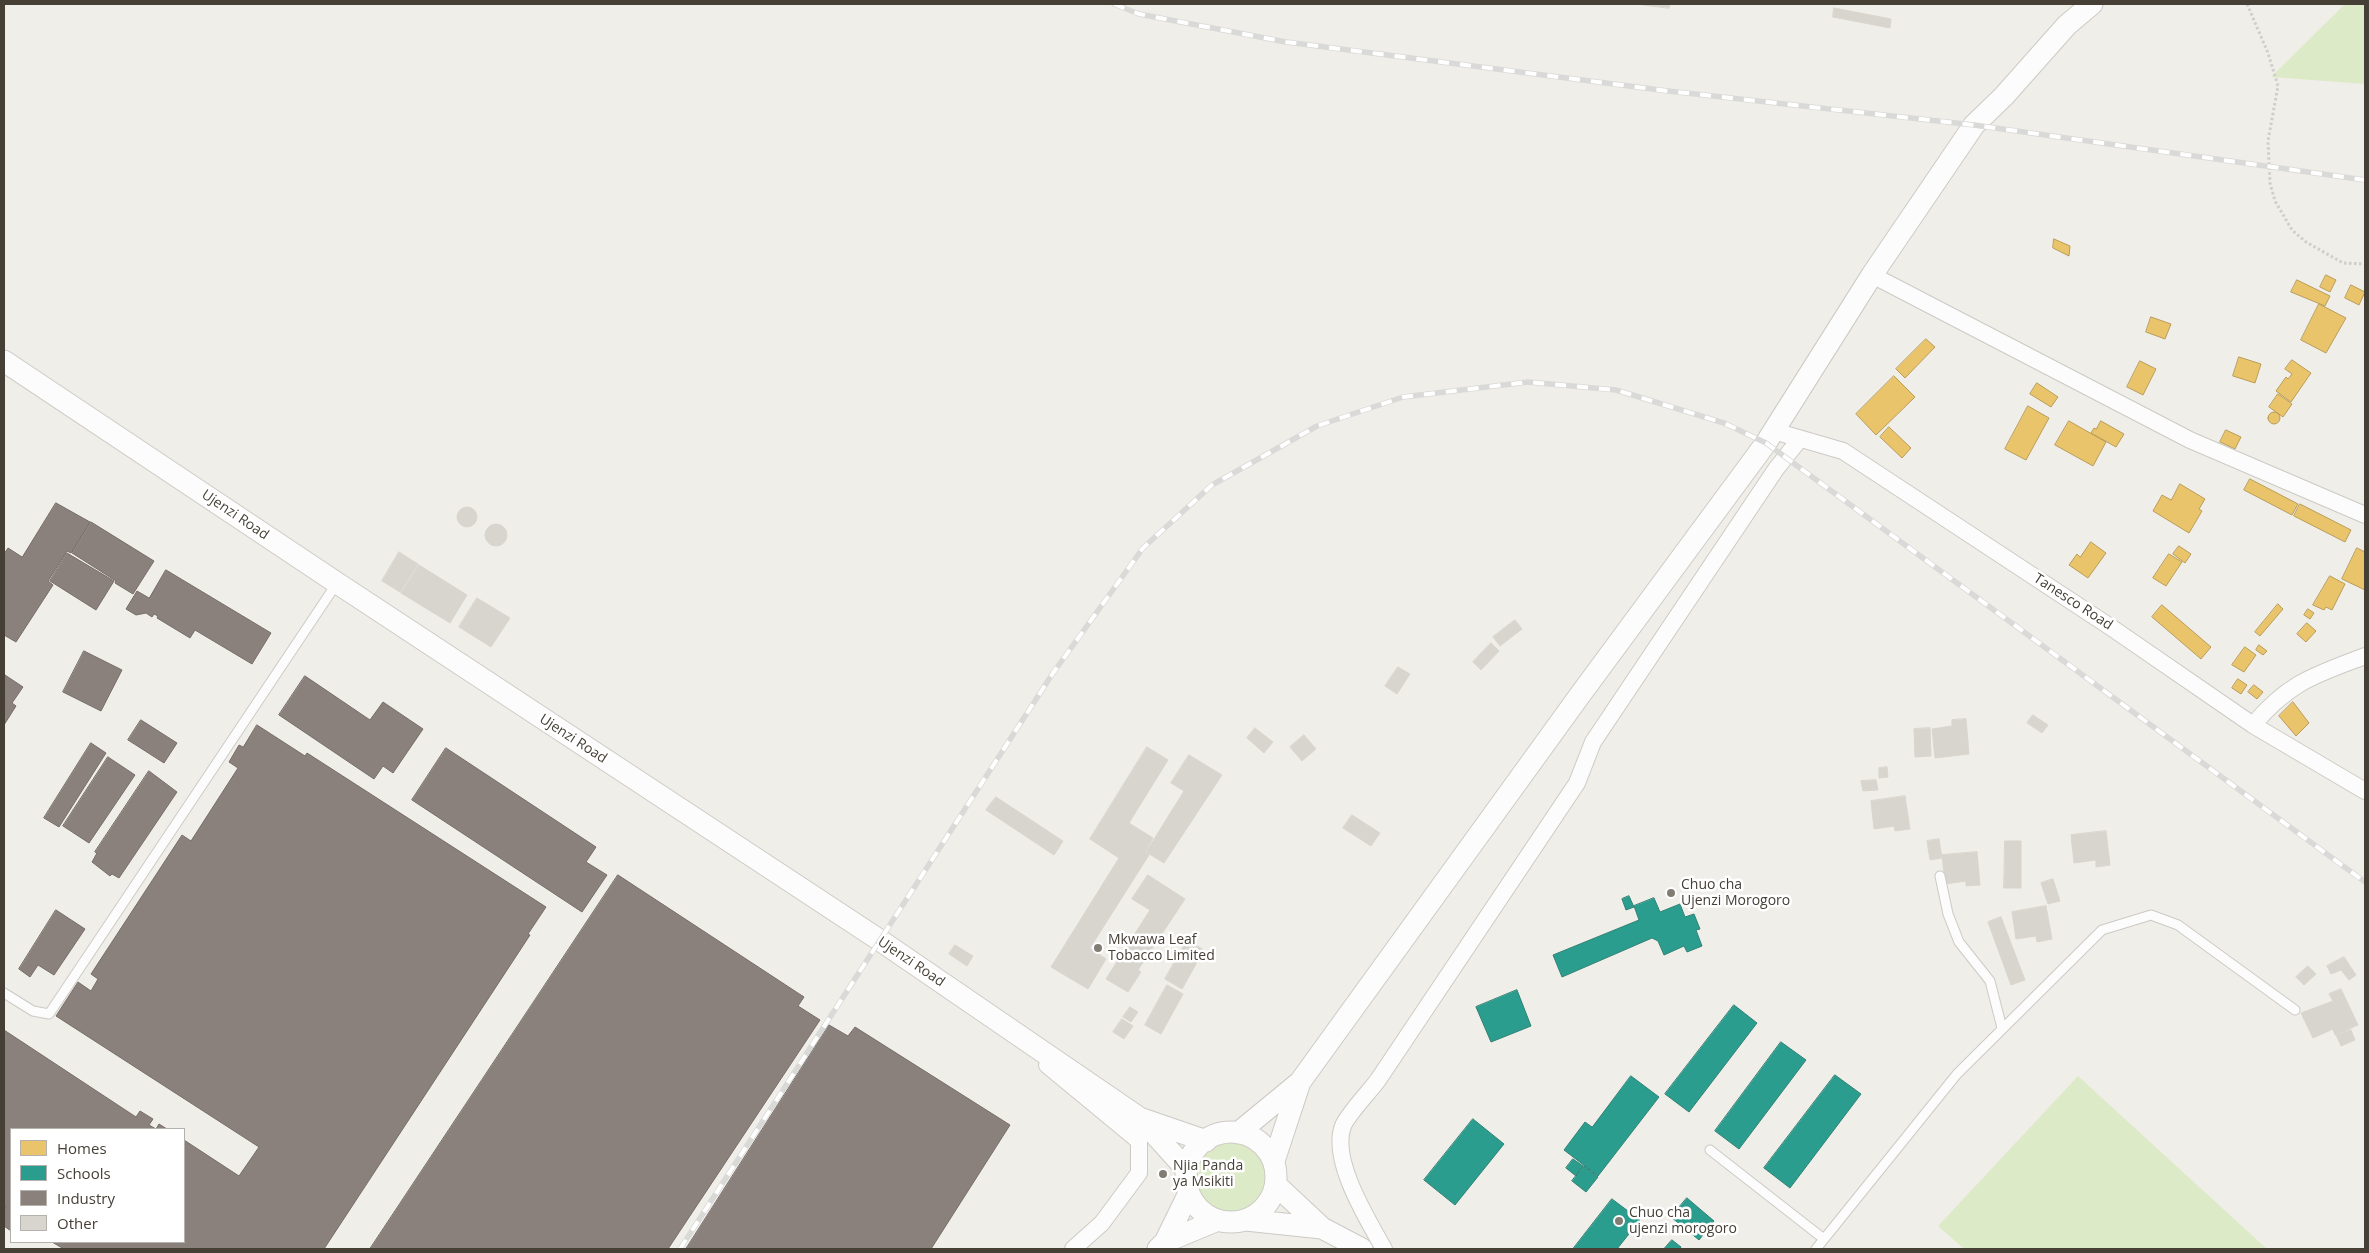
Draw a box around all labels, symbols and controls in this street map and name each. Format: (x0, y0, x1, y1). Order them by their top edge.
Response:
street label: Ujenzi Road (198, 486, 272, 544)
street label: Tanesco Road (2030, 570, 2116, 634)
street label: Ujenzi Road (536, 711, 610, 767)
place label: Chuo cha Ujenzi Morogoro (1681, 877, 1790, 910)
marker: Chuo cha Ujenzi Morogoro (1665, 887, 1677, 899)
place label: Mkwawa Leaf Tobacco Limited (1108, 932, 1215, 964)
street label: Ujenzi Road (874, 933, 948, 991)
marker: Mkwawa Leaf Tobacco Limited (1092, 942, 1104, 954)
legend (10, 1128, 185, 1243)
text: Homes (57, 1138, 107, 1158)
place label: Njia Panda ya Msikiti (1173, 1158, 1243, 1190)
text: Schools (57, 1163, 111, 1183)
marker: Njia Panda ya Msikiti (1157, 1168, 1169, 1180)
text: Industry (57, 1188, 115, 1208)
place label: Chuo cha ujenzi morogoro (1629, 1205, 1737, 1238)
text: Other (57, 1213, 98, 1233)
marker: Chuo cha ujenzi morogoro (1613, 1215, 1625, 1227)

